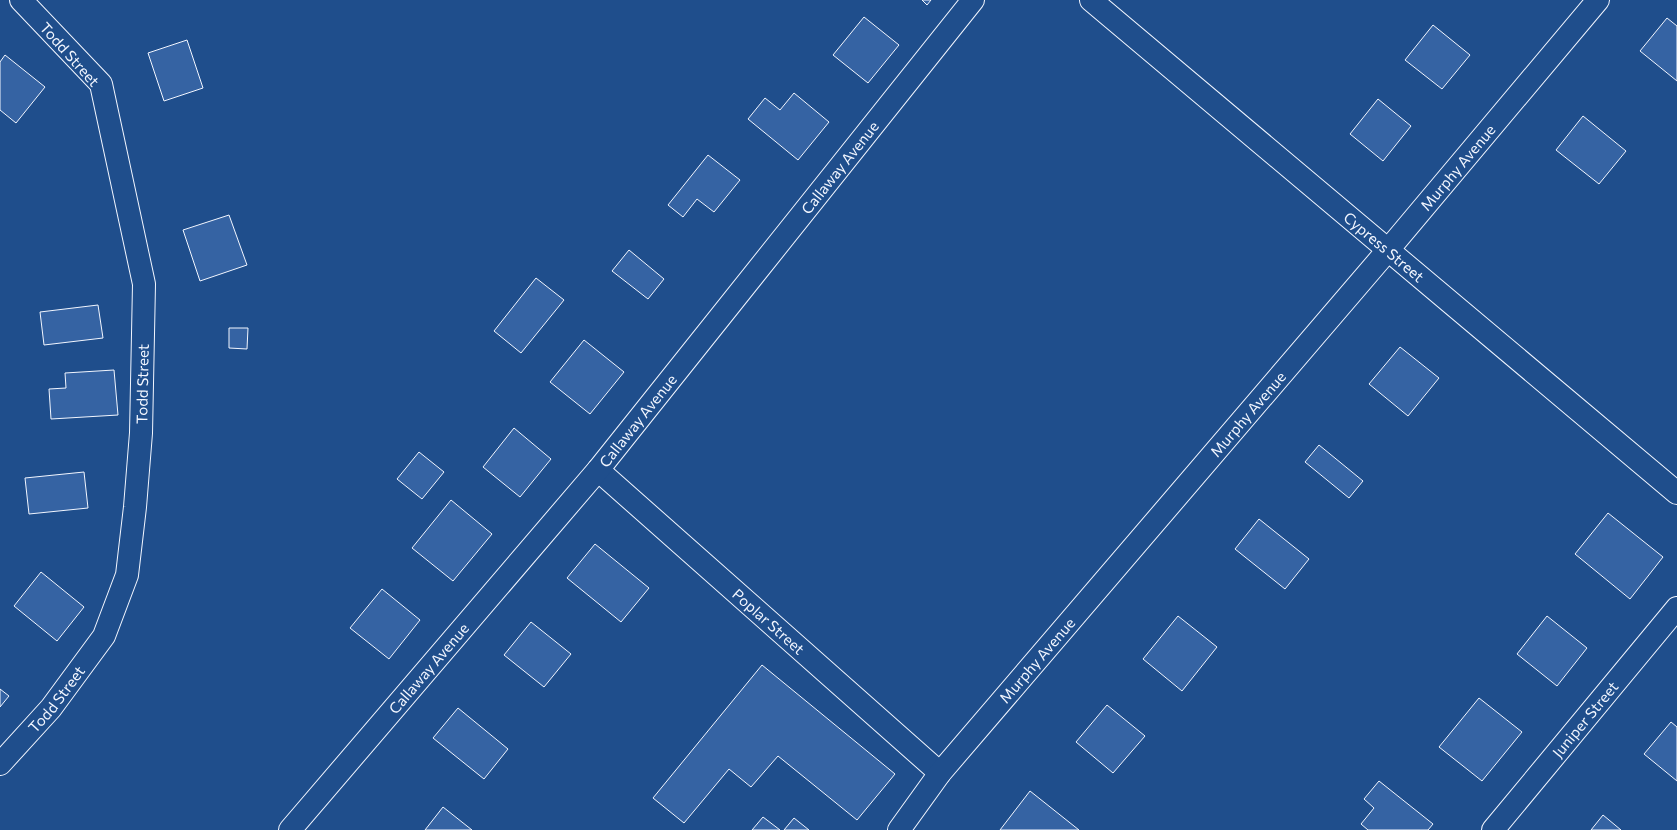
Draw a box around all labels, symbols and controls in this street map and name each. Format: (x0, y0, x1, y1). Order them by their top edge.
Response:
street label: Todd Street (37, 18, 103, 90)
street label: Callaway Avenue (797, 117, 882, 217)
street label: Murphy Avenue (1416, 120, 1499, 214)
street label: Cypress Street (1340, 208, 1428, 285)
street label: Todd Street (132, 344, 152, 424)
street label: Murphy Avenue (1206, 367, 1289, 460)
street label: Callaway Avenue (595, 370, 680, 471)
street label: Poplar Street (729, 585, 808, 658)
street label: Murphy Avenue (995, 614, 1078, 706)
street label: Callaway Avenue (385, 619, 472, 717)
street label: Todd Street (24, 662, 88, 736)
street label: Juniper Street (1548, 677, 1622, 761)

